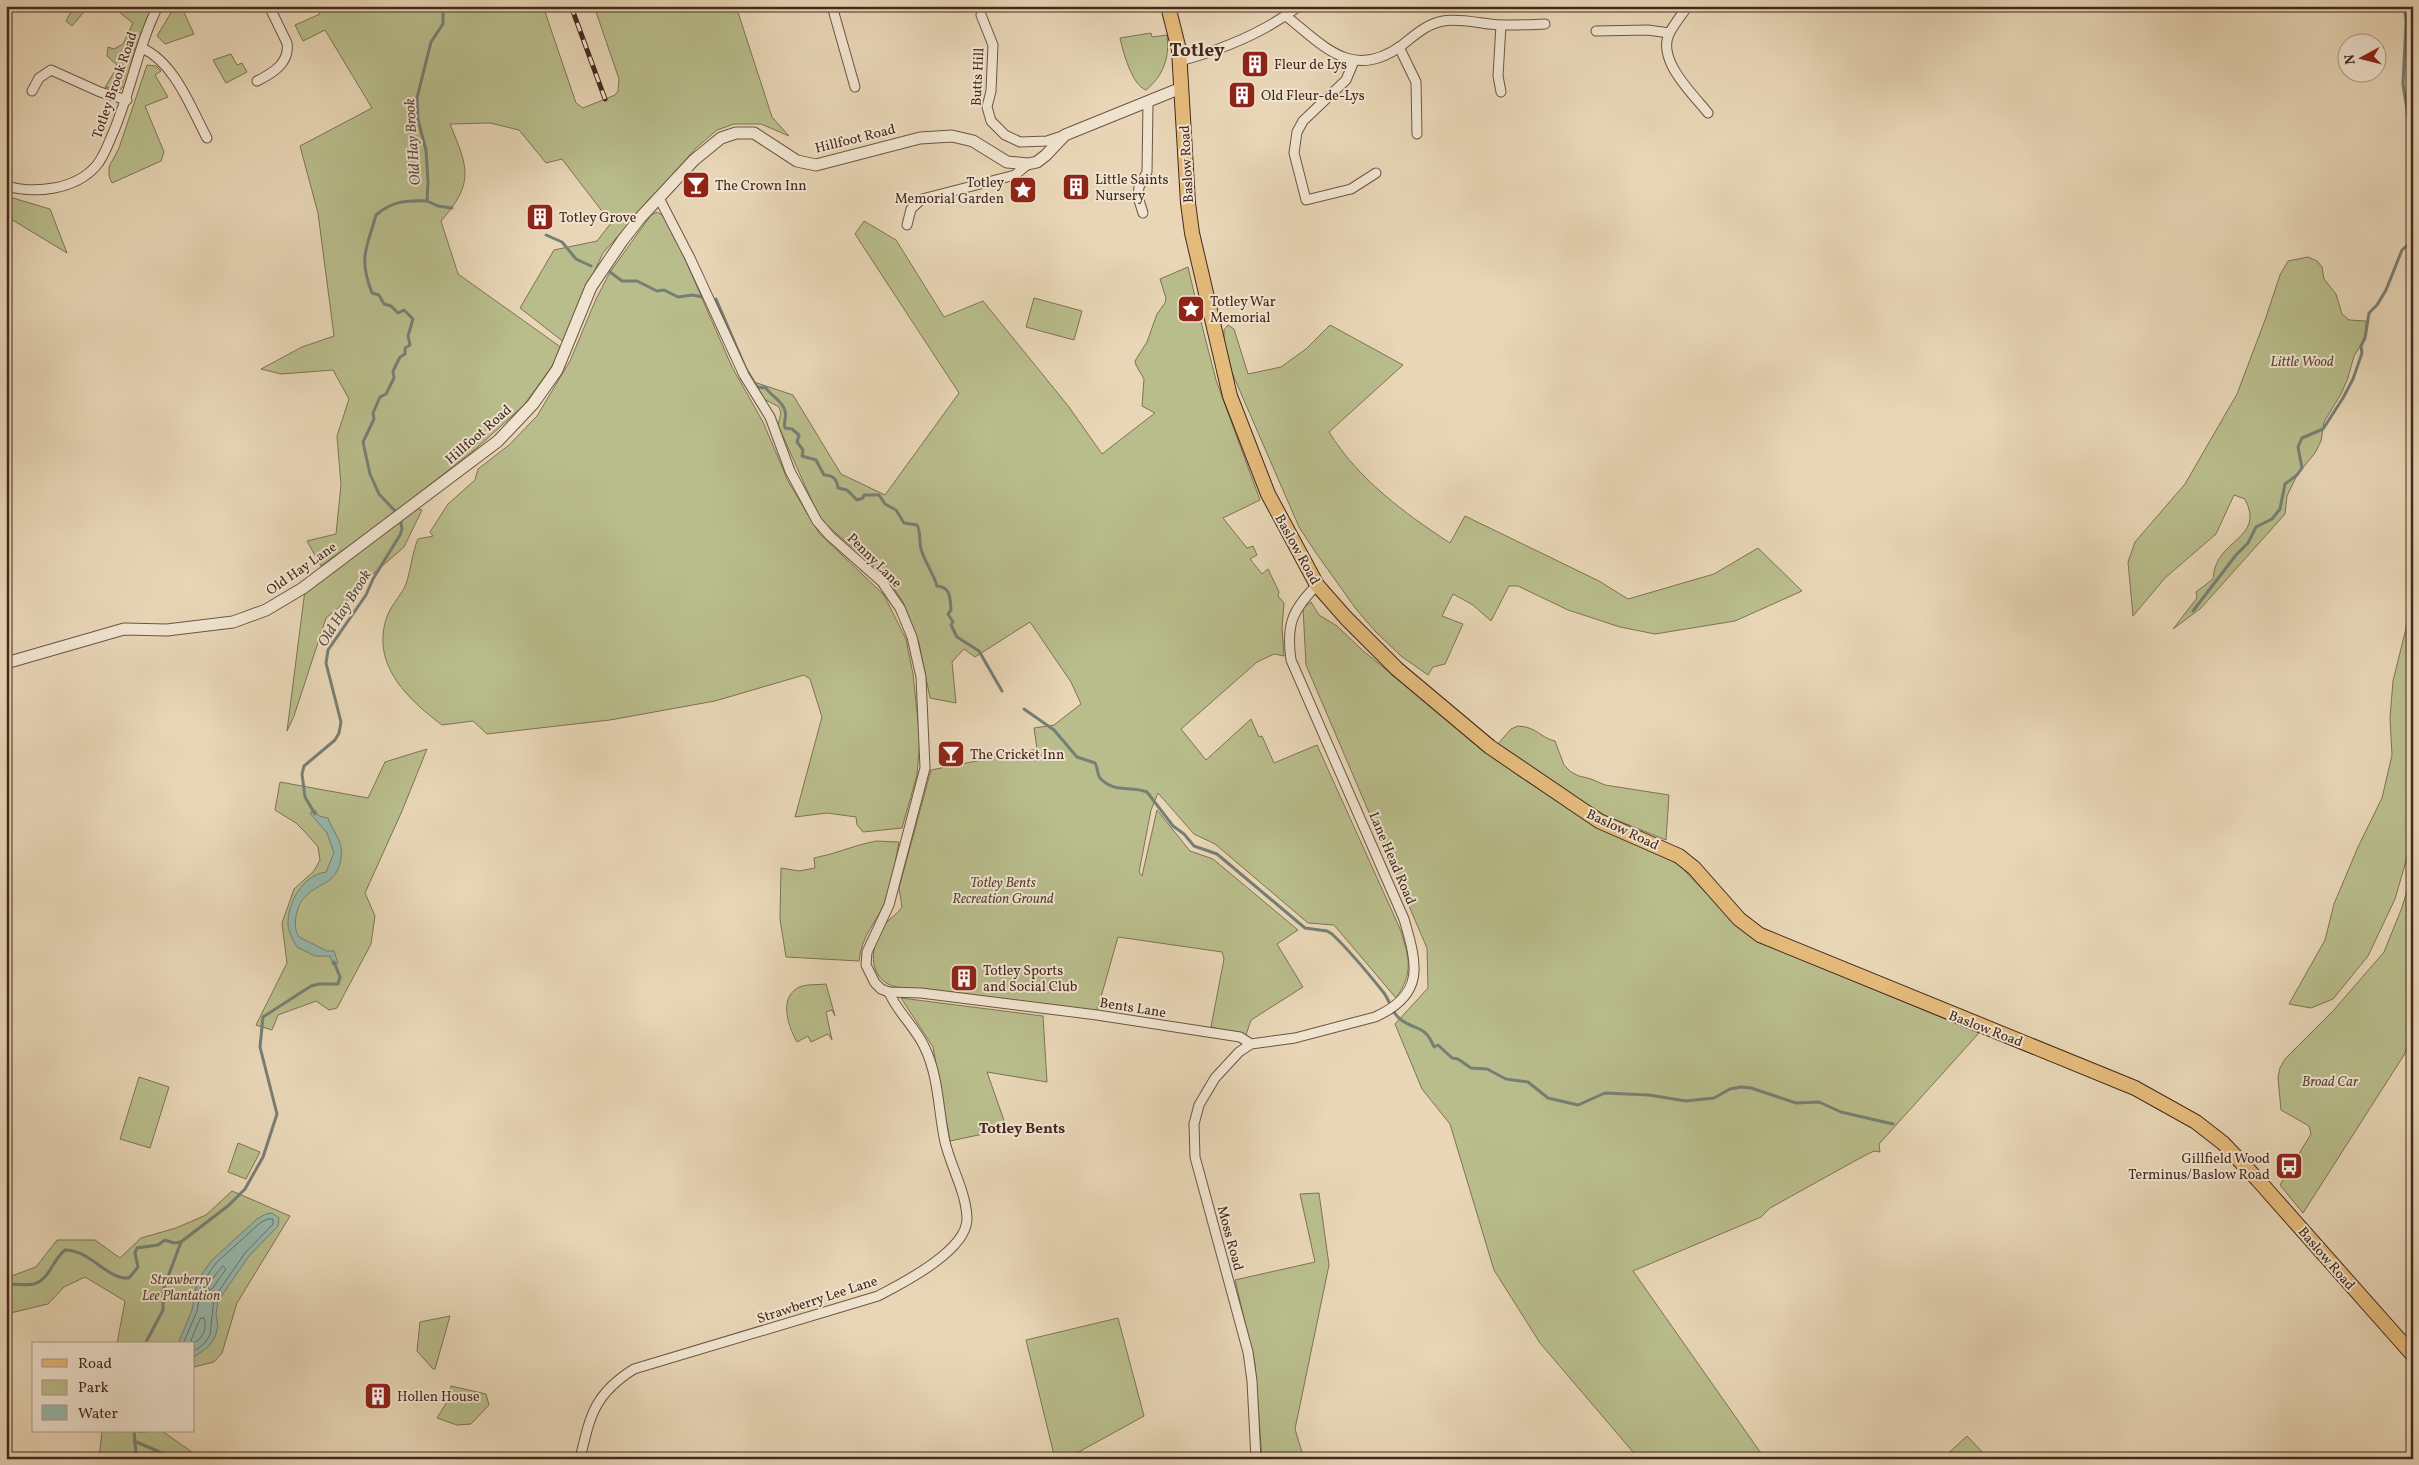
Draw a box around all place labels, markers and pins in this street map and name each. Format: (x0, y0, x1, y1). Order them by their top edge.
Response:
building icon: Fleur de Lys (1240, 49, 1270, 79)
place label: Fleur de Lys (1274, 56, 1347, 75)
building icon: Old Fleur-de-Lys (1227, 80, 1257, 110)
place label: Old Fleur-de-Lys (1261, 87, 1365, 106)
bar icon: The Crown Inn (681, 170, 711, 200)
place label: Little Saints Nursery (1095, 171, 1169, 206)
building icon: Little Saints Nursery (1061, 172, 1091, 202)
place label: Totley Memorial Garden (895, 174, 1004, 209)
place icon: Totley Memorial Garden (1008, 175, 1038, 205)
place label: The Crown Inn (715, 177, 807, 196)
building icon: Totley Grove (525, 202, 555, 232)
place label: Totley Grove (559, 209, 637, 228)
place label: Totley War Memorial (1210, 293, 1276, 328)
place icon: Totley War Memorial (1176, 294, 1206, 324)
bar icon: The Cricket Inn (936, 739, 966, 769)
place label: The Cricket Inn (970, 746, 1064, 765)
place label: Totley Sports and Social Club (983, 962, 1078, 997)
building icon: Totley Sports and Social Club (949, 963, 979, 993)
place label: Gillfield Wood Terminus/Baslow Road (2128, 1150, 2270, 1185)
bus stop icon: Gillfield Wood Terminus/Baslow Road (2274, 1151, 2304, 1181)
building icon: Hollen House (363, 1381, 393, 1411)
place label: Hollen House (397, 1388, 480, 1407)

